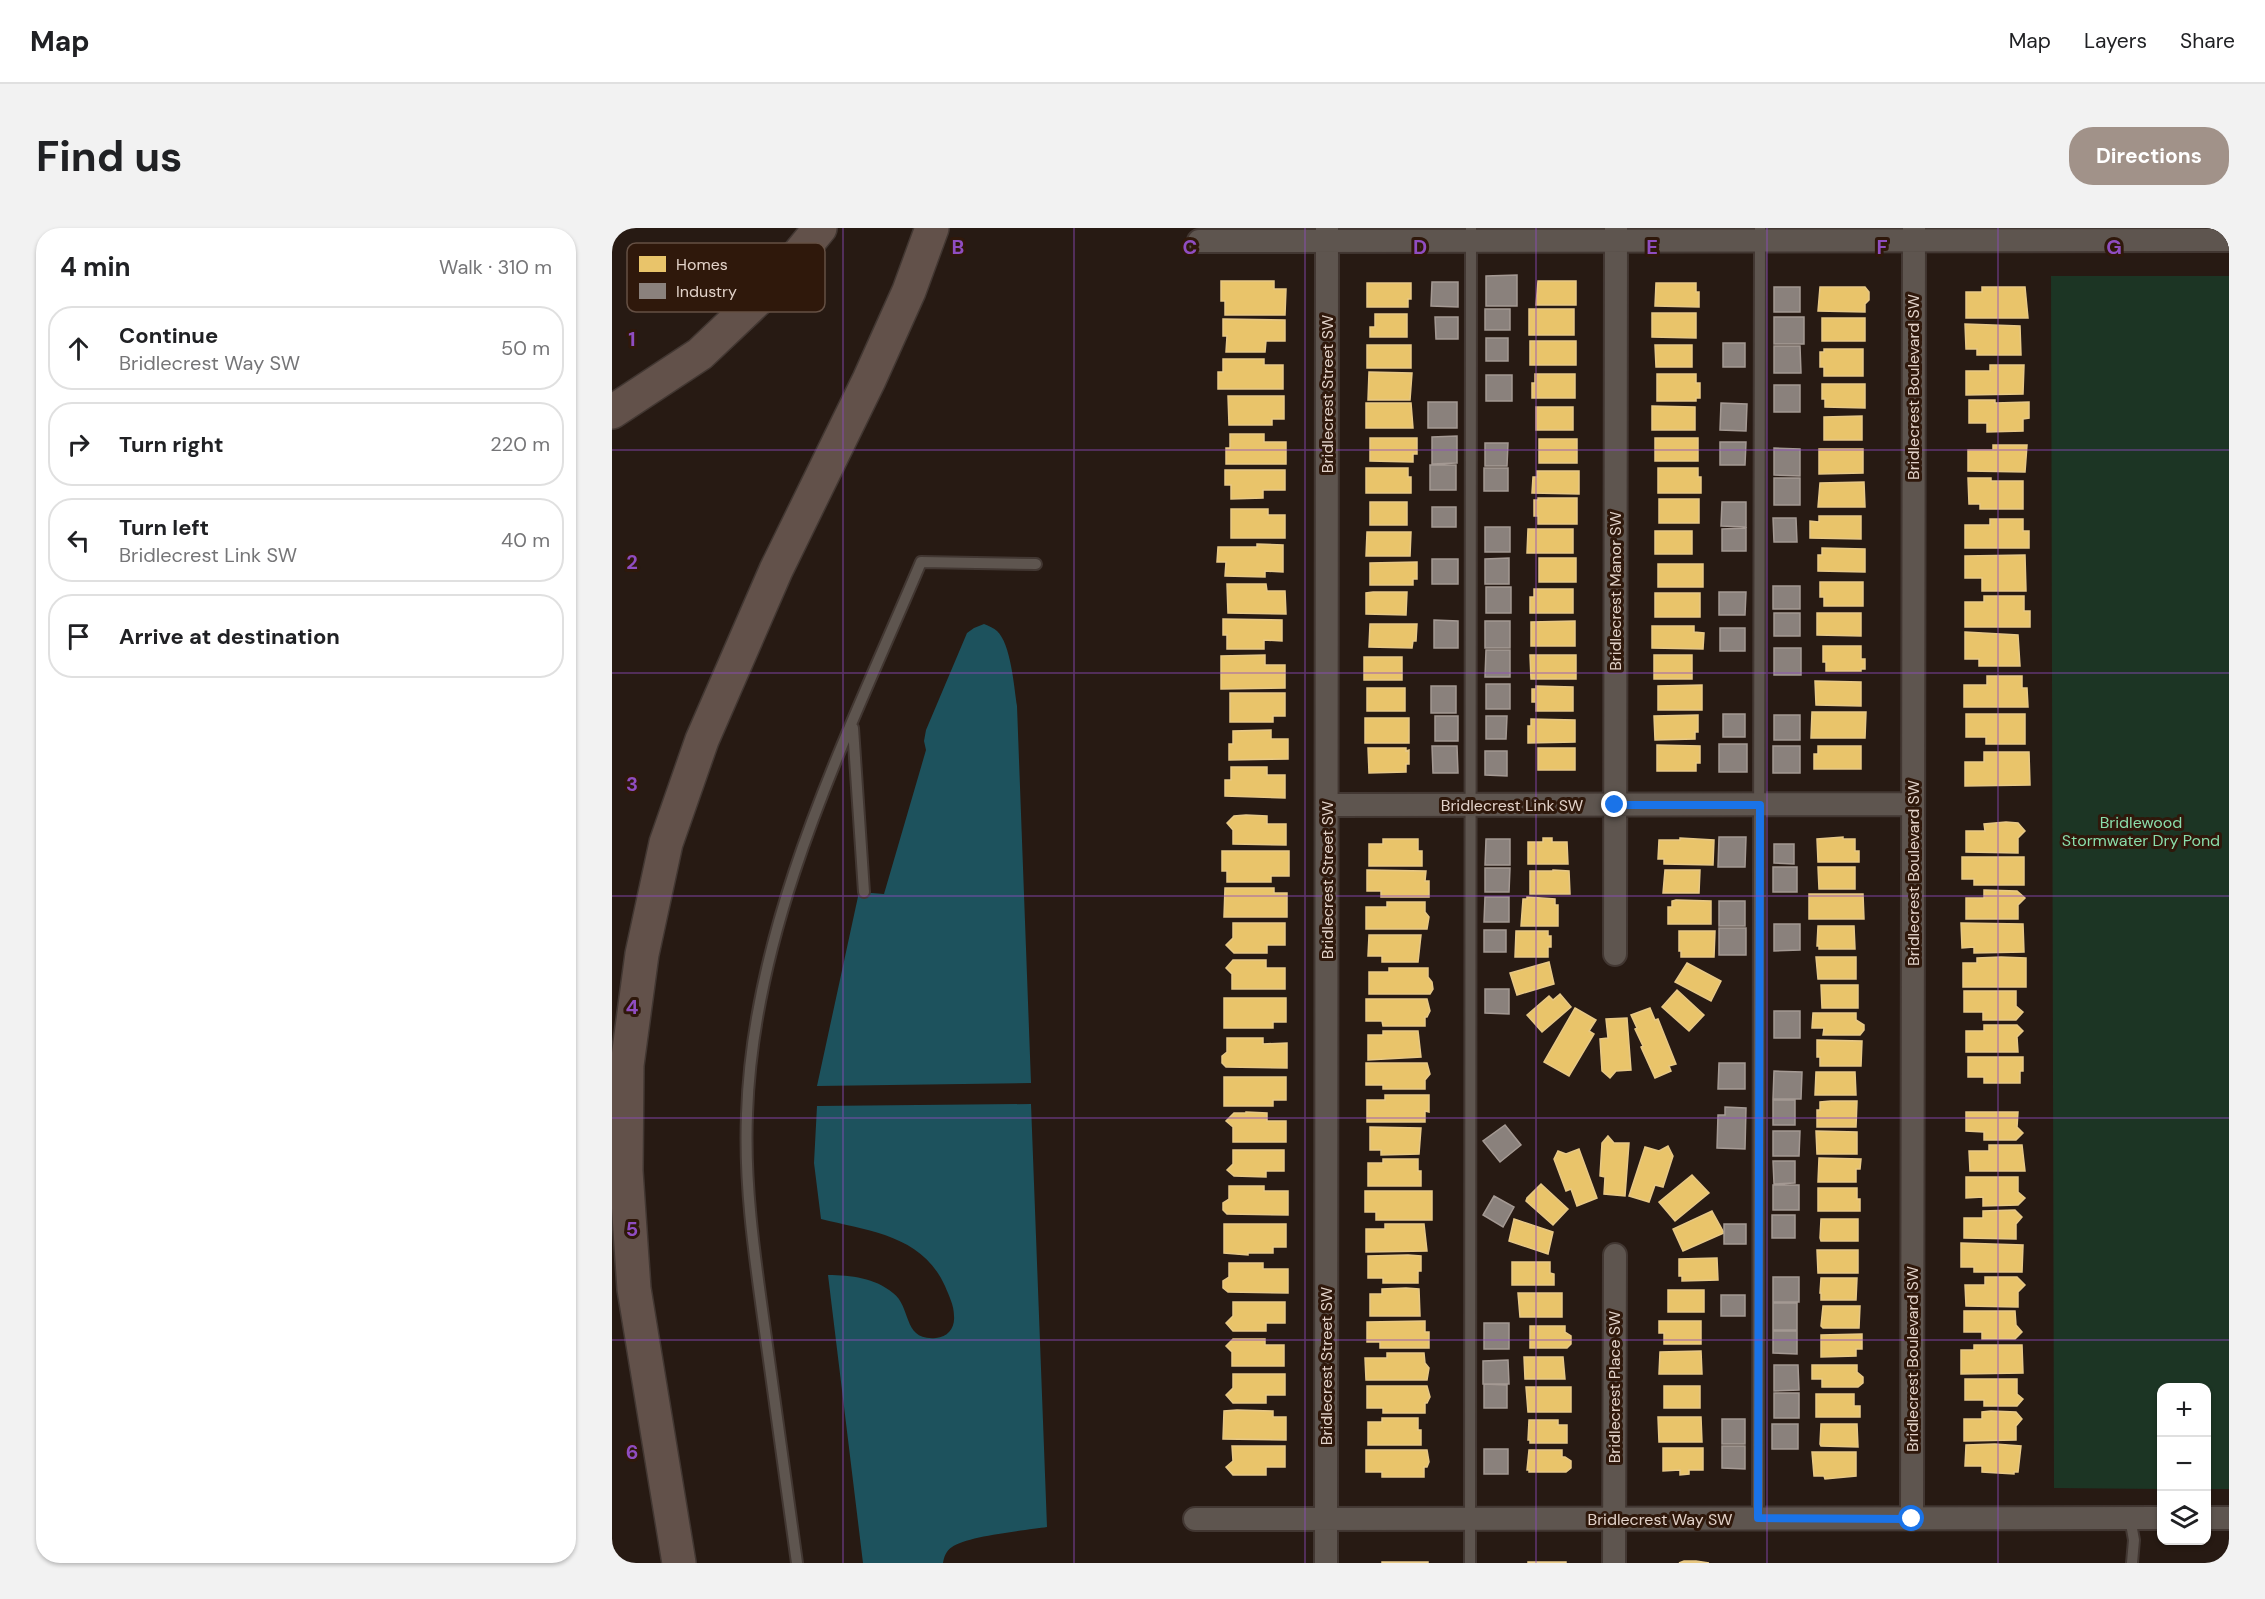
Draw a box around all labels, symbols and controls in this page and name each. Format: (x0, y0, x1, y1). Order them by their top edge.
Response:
text: Map (30, 23, 90, 60)
text: Map (2009, 27, 2051, 55)
text: Layers (2084, 27, 2147, 55)
text: Share (2180, 27, 2235, 55)
button: Directions (2069, 127, 2229, 185)
text: Find us (36, 129, 182, 184)
text: B (952, 234, 964, 260)
text: C (1183, 234, 1197, 260)
text: D (1413, 234, 1427, 260)
text: E (1646, 234, 1658, 260)
text: F (1876, 234, 1888, 260)
text: G (2106, 234, 2122, 260)
legend (627, 243, 825, 312)
text: 4 min (60, 250, 131, 284)
text: Walk · 310 m (439, 254, 552, 280)
text: Homes (676, 254, 728, 275)
text: Industry (676, 281, 737, 302)
street label: Bridlecrest Boulevard SW (1903, 294, 1924, 480)
street label: Bridlecrest Street SW (1317, 314, 1338, 473)
text: Continue (119, 321, 218, 350)
text: 1 (628, 326, 636, 352)
icon: ahead (62, 332, 95, 365)
text: 50 m (501, 335, 550, 361)
text: Bridlecrest Way SW (119, 350, 300, 376)
icon: right (62, 428, 95, 461)
text: Turn right (119, 430, 224, 459)
text: 220 m (490, 431, 550, 457)
street label: Bridlecrest Manor SW (1605, 511, 1626, 671)
text: Turn left (119, 513, 209, 542)
icon: left (62, 524, 95, 557)
text: 40 m (501, 527, 550, 553)
text: Bridlecrest Link SW (119, 542, 297, 568)
text: 2 (626, 549, 638, 575)
icon: arrive (62, 620, 95, 653)
text: Arrive at destination (119, 622, 340, 651)
text: 3 (626, 771, 638, 797)
street label: Bridlecrest Boulevard SW (1903, 780, 1924, 966)
route end (1601, 791, 1627, 817)
street label: Bridlecrest Link SW (1441, 795, 1584, 816)
street label: Bridlecrest Street SW (1317, 800, 1338, 959)
park label: Bridlewood Stormwater Dry Pond (2062, 812, 2220, 851)
text: 4 (626, 994, 639, 1020)
text: 5 (626, 1216, 638, 1242)
street label: Bridlecrest Boulevard SW (1902, 1266, 1923, 1452)
street label: Bridlecrest Street SW (1316, 1286, 1337, 1445)
street label: Bridlecrest Place SW (1604, 1310, 1625, 1463)
map controls (2157, 1383, 2211, 1545)
button: + (2157, 1383, 2211, 1437)
button: − (2157, 1437, 2211, 1491)
text: 6 (626, 1439, 638, 1465)
button: layers (2157, 1491, 2211, 1545)
route start (1898, 1505, 1924, 1531)
street label: Bridlecrest Way SW (1588, 1509, 1733, 1530)

